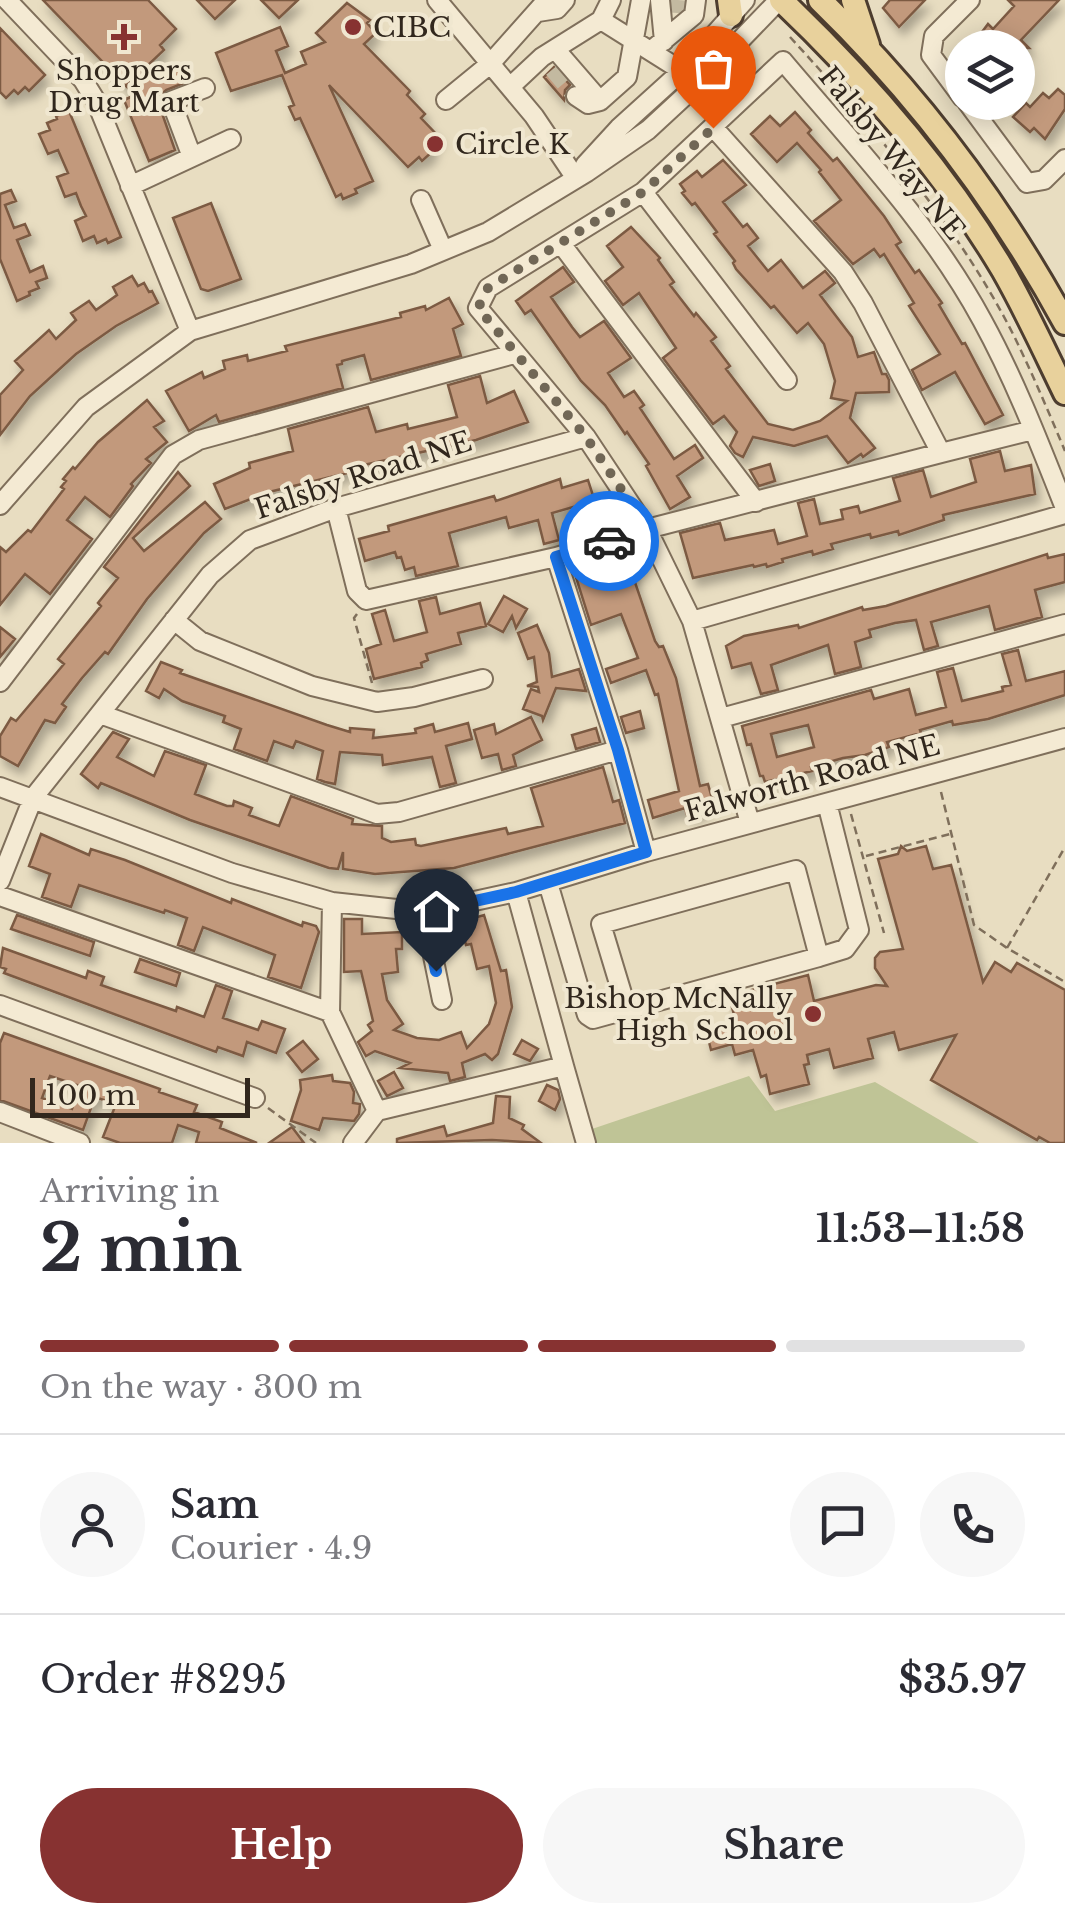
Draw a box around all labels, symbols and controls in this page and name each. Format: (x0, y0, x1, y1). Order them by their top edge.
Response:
place label: CIBC (373, 10, 451, 45)
marker: CIBC (342, 16, 364, 38)
marker: Shoppers Drug Mart (113, 26, 135, 48)
pin (671, 26, 756, 129)
map controls (945, 30, 1035, 120)
button: layers (945, 30, 1035, 120)
icon: bag (686, 41, 741, 96)
place label: Shoppers Drug Mart (48, 53, 200, 120)
street label: Falsby Way NE (811, 60, 972, 247)
place label: Circle K (455, 127, 571, 162)
marker: Circle K (424, 133, 446, 155)
street label: Falsby Road NE (250, 424, 476, 527)
courier (559, 491, 659, 591)
icon: car (582, 514, 637, 569)
street label: Falworth Road NE (680, 728, 944, 829)
pin (394, 869, 479, 972)
icon: home (409, 884, 464, 939)
place label: Bishop McNally High School (564, 981, 793, 1048)
marker: Bishop McNally High School (802, 1003, 824, 1025)
scale bar (30, 1073, 250, 1118)
text: 100 m (45, 1078, 136, 1113)
text: Arriving in (40, 1171, 219, 1211)
text: 11:53–11:58 (816, 1205, 1025, 1252)
text: 2 min (40, 1208, 242, 1289)
text: On the way · 300 m (40, 1367, 362, 1407)
button: person (40, 1472, 145, 1577)
button: chat (790, 1472, 895, 1577)
button: phone (920, 1472, 1025, 1577)
text: Sam (170, 1481, 259, 1528)
text: Courier · 4.9 (170, 1528, 372, 1568)
text: Order #8295 (40, 1656, 287, 1703)
text: $35.97 (899, 1656, 1025, 1703)
button: Help (40, 1788, 523, 1903)
button: Share (543, 1788, 1025, 1903)

